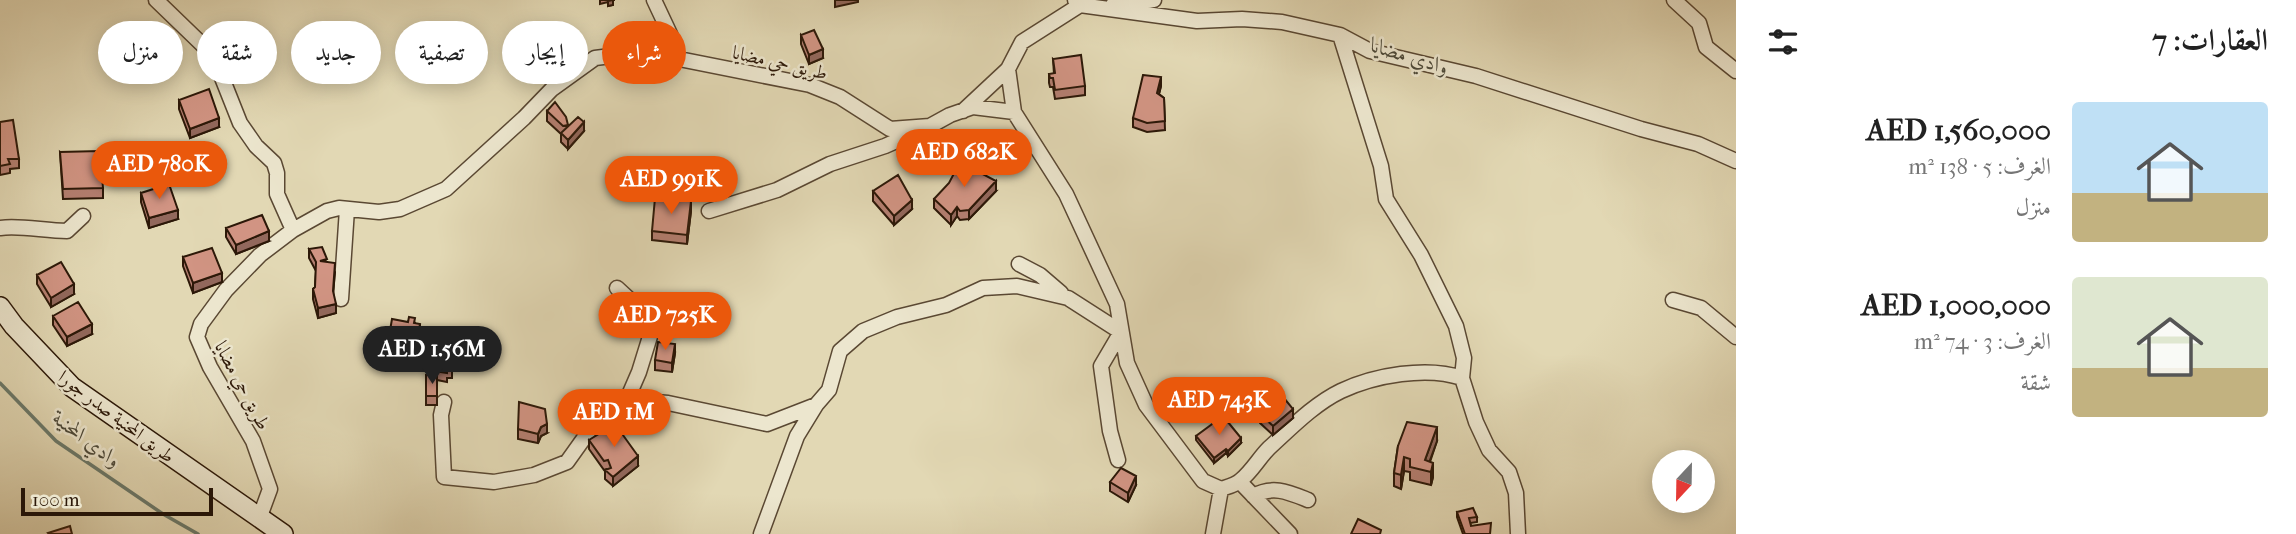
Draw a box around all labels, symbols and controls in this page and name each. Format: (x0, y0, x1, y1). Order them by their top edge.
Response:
chip: منزل (98, 21, 183, 84)
chip: شقة (197, 21, 277, 84)
chip: جديد (291, 21, 381, 84)
chip: تصفية (395, 21, 488, 84)
chip: إيجار (502, 21, 588, 84)
chip: شراء (602, 21, 686, 84)
icon: filters (1764, 23, 1802, 61)
text: العقارات: 7 (2153, 23, 2268, 58)
water label: وادي مضايا (1365, 32, 1452, 83)
street label: طريق حي مضايا (729, 41, 830, 89)
text: AED 1,560,000 (1867, 113, 2051, 148)
pin: AED 682K (892, 130, 1036, 189)
icon: home (2128, 130, 2212, 214)
text: AED 682K (912, 138, 1016, 165)
pin: AED 780K (87, 142, 231, 201)
text: AED 780K (107, 150, 211, 177)
text: الغرف: 5 · 138 m² (1908, 153, 2051, 180)
pin: AED 991K (599, 156, 743, 216)
text: AED 991K (621, 165, 721, 192)
text: منزل (2016, 194, 2051, 221)
text: AED 1,000,000 (1861, 288, 2051, 323)
pin: AED 725K (593, 292, 737, 352)
text: AED 725K (615, 301, 715, 328)
icon: home (2128, 305, 2212, 389)
pin: AED 1.56M (352, 326, 512, 386)
text: الغرف: 3 · 74 m² (1914, 328, 2051, 355)
text: AED 1.56M (379, 335, 485, 362)
street label: طريق حي مضايا (206, 337, 275, 435)
street label: طريق المحنية صدر جورا (53, 366, 179, 469)
text: شقة (2021, 369, 2051, 396)
pin: AED 743K (1147, 378, 1291, 437)
text: AED 743K (1168, 386, 1270, 413)
pin: AED 1M (557, 390, 671, 449)
text: AED 1M (574, 398, 654, 425)
water label: وادي المحنية (44, 404, 126, 476)
north arrow (1652, 450, 1715, 513)
map controls (1652, 450, 1715, 513)
scale bar (21, 485, 214, 517)
text: 100 m (32, 489, 80, 511)

